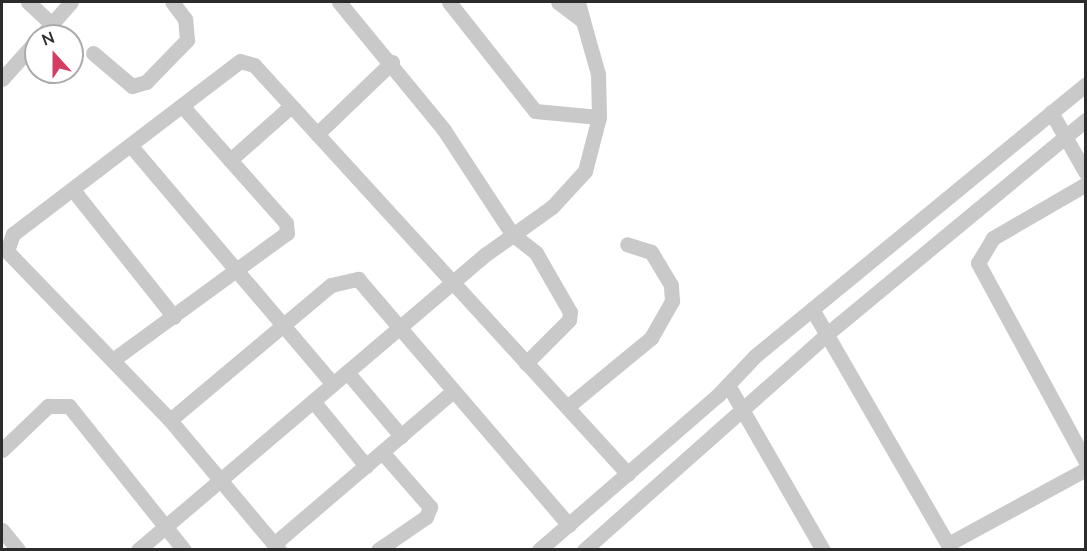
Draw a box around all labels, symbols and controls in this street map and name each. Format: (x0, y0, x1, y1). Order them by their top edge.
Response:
north arrow (24, 24, 84, 84)
text: N (39, 27, 58, 51)

